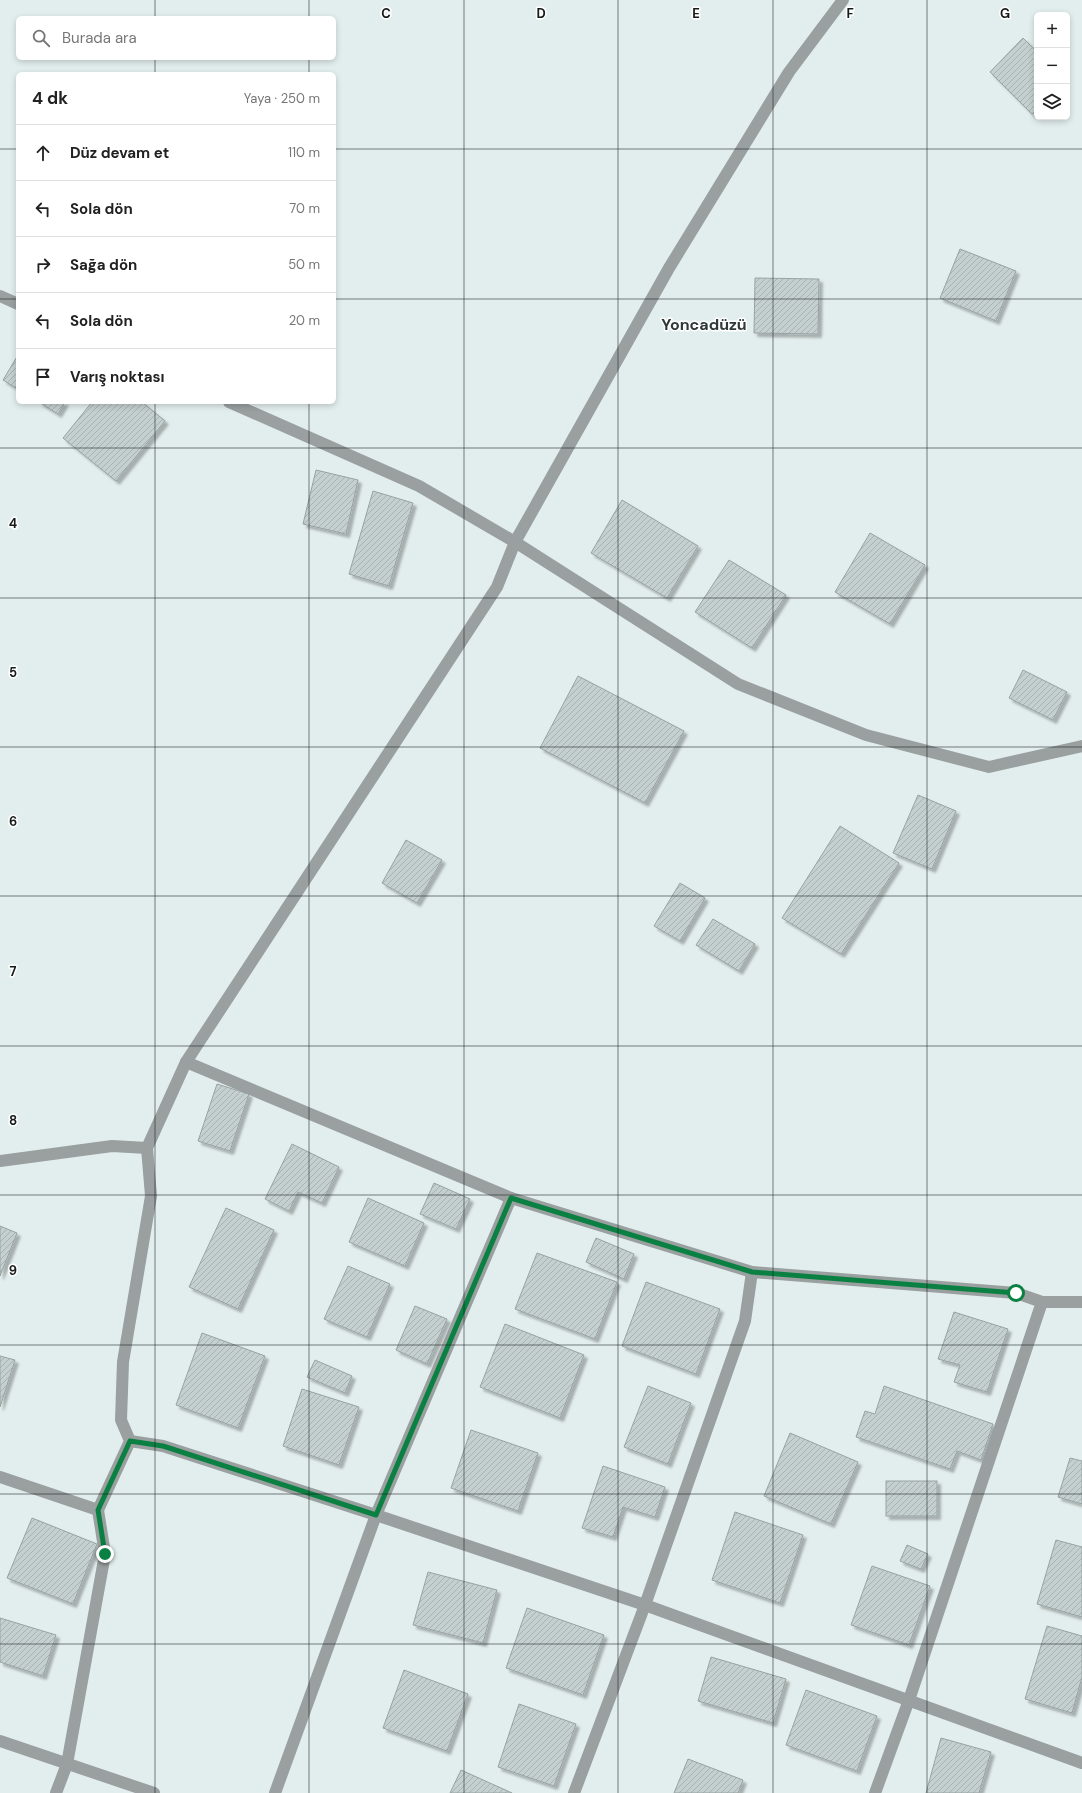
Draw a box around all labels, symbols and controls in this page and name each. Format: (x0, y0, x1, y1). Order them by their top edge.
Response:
text: C (381, 5, 391, 22)
text: D (536, 5, 546, 22)
text: E (692, 5, 700, 22)
text: F (846, 5, 854, 22)
text: G (1000, 5, 1010, 22)
map controls (1034, 12, 1070, 120)
button: + (1034, 12, 1070, 48)
search box (16, 16, 336, 60)
icon: search (30, 27, 52, 49)
text: Burada ara (62, 28, 137, 48)
button: − (1034, 48, 1070, 84)
button: layers (1034, 84, 1070, 120)
text: 4 dk (32, 87, 68, 109)
text: Yaya · 250 m (244, 90, 320, 107)
icon: ahead (32, 142, 54, 164)
text: Düz devam et (70, 143, 169, 163)
text: 110 m (288, 144, 320, 161)
icon: left (32, 198, 54, 220)
text: Sola dön (70, 199, 133, 219)
text: 70 m (289, 200, 320, 217)
icon: right (32, 254, 54, 276)
text: Sağa dön (70, 255, 137, 275)
text: 50 m (288, 256, 320, 273)
icon: left (32, 310, 54, 332)
text: Sola dön (70, 311, 133, 331)
text: 20 m (289, 312, 320, 329)
district label: Yoncadüzü (661, 314, 747, 335)
icon: arrive (32, 366, 54, 388)
text: Varış noktası (70, 367, 164, 387)
text: 4 (9, 515, 17, 532)
text: 5 (9, 664, 17, 681)
text: 6 (9, 813, 17, 830)
text: 7 (10, 963, 17, 980)
text: 8 (9, 1112, 17, 1129)
text: 9 (9, 1262, 17, 1279)
route start (1007, 1284, 1025, 1302)
route end (96, 1545, 114, 1563)

